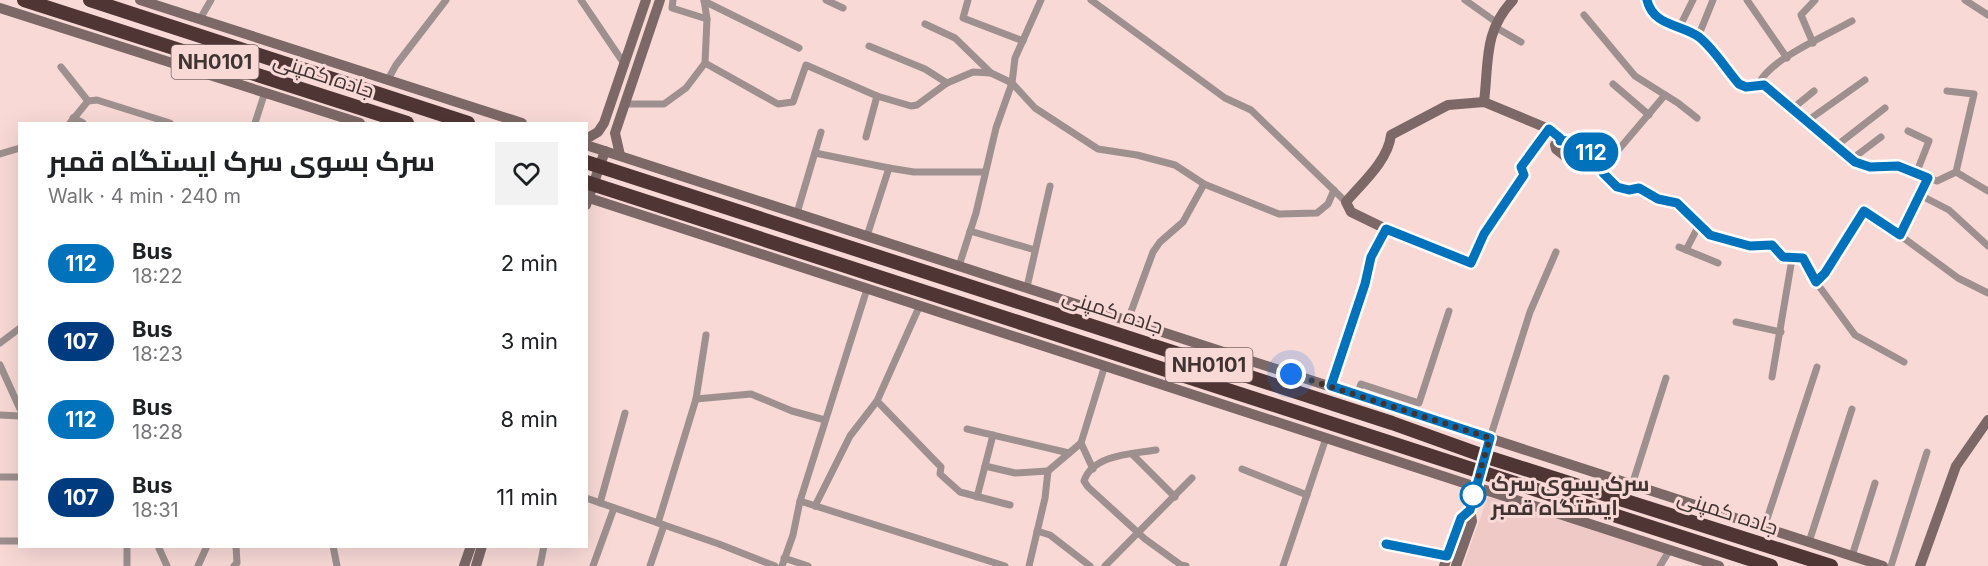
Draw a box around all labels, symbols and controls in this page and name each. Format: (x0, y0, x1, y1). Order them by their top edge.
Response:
road number: NH0101 (172, 45, 258, 79)
street label: جاده کمپنی (270, 47, 377, 104)
line badge: 112 (1556, 132, 1626, 172)
text: 112 (1575, 140, 1607, 165)
button: heart (495, 142, 558, 205)
text: سرک بسوی سرک ایستگاه قمبر (48, 144, 435, 178)
text: Walk · 4 min · 240 m (48, 184, 241, 208)
text: Bus (132, 238, 173, 264)
text: 2 min (501, 250, 558, 276)
text: 112 (65, 251, 97, 276)
text: 18:22 (132, 264, 183, 288)
street label: جاده کمپنی (1059, 283, 1166, 340)
text: Bus (132, 316, 173, 342)
text: 3 min (501, 328, 558, 354)
text: 107 (63, 329, 99, 354)
text: 18:23 (132, 342, 183, 366)
road number: NH0101 (1166, 348, 1252, 382)
your location (1276, 359, 1306, 389)
text: Bus (132, 394, 173, 420)
text: 8 min (501, 406, 558, 432)
text: 112 (65, 407, 97, 432)
text: 18:28 (132, 420, 183, 444)
place label: سرک بسوی سرک ایستگاه قمبر (1490, 471, 1650, 520)
text: Bus (132, 472, 173, 498)
marker: سرک بسوی سرک ایستگاه قمبر (1460, 482, 1486, 508)
text: 11 min (496, 484, 558, 510)
street label: جاده کمپنی (1674, 484, 1781, 541)
text: 107 (63, 485, 99, 510)
text: 18:31 (132, 498, 179, 522)

